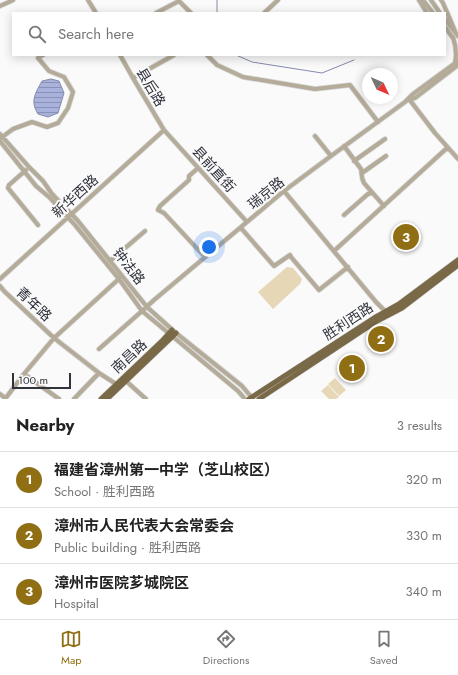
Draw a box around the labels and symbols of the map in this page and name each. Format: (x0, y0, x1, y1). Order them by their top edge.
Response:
street label: 县后路 (132, 64, 170, 110)
north arrow (362, 68, 398, 104)
street label: 县前直街 (188, 142, 240, 196)
street label: 新华西路 (48, 170, 102, 222)
street label: 瑞京路 (243, 172, 289, 214)
pin: 3 (393, 222, 419, 252)
your location (199, 237, 219, 257)
street label: 钟法路 (108, 243, 150, 289)
street label: 青年路 (12, 282, 56, 326)
street label: 胜利西路 (319, 297, 377, 345)
pin: 2 (368, 324, 394, 354)
street label: 南昌路 (107, 334, 151, 378)
pin: 1 (339, 353, 365, 383)
scale bar (12, 371, 71, 390)

